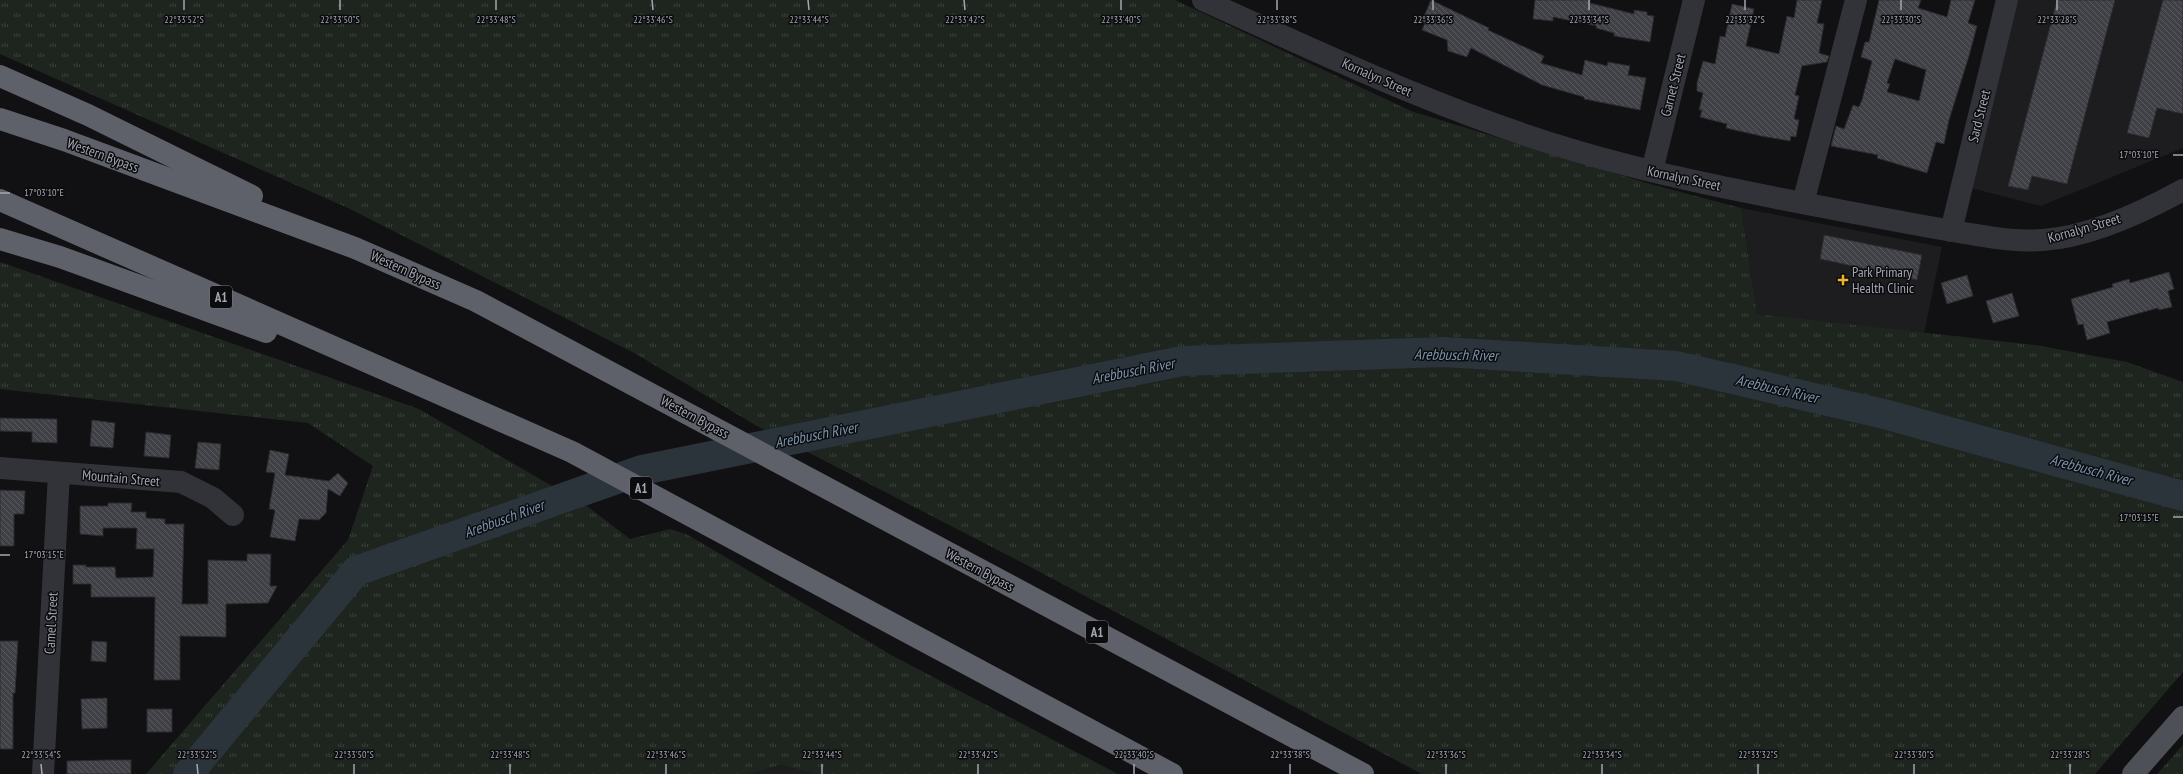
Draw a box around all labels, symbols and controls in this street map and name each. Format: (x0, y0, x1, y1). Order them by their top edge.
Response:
text: 22°33'52"S (164, 13, 204, 26)
text: 22°33'50"S (320, 13, 360, 26)
text: 22°33'48"S (476, 13, 516, 26)
text: 22°33'46"S (633, 13, 673, 26)
text: 22°33'44"S (789, 13, 829, 26)
text: 22°33'42"S (945, 13, 985, 26)
text: 22°33'40"S (1101, 13, 1141, 26)
text: 22°33'38"S (1257, 13, 1297, 26)
text: 22°33'36"S (1413, 13, 1453, 26)
text: 22°33'34"S (1569, 13, 1609, 26)
text: 22°33'32"S (1725, 13, 1765, 26)
text: 22°33'30"S (1881, 13, 1921, 26)
text: 22°33'28"S (2037, 13, 2077, 26)
street label: Garnet Street (1657, 52, 1690, 118)
street label: Kornalyn Street (1339, 54, 1415, 100)
street label: Sard Street (1964, 88, 1994, 144)
street label: Western Bypass (65, 134, 142, 176)
text: 17°03'10"E (2119, 148, 2159, 161)
street label: Kornalyn Street (1646, 161, 1723, 195)
text: 17°03'10"E (24, 186, 64, 199)
street label: Kornalyn Street (2046, 209, 2122, 247)
street label: Western Bypass (368, 247, 444, 294)
place label: Park Primary Health Clinic (1852, 263, 1914, 297)
marker: Park Primary Health Clinic (1837, 274, 1849, 286)
road number: A1 (210, 286, 232, 308)
water label: Arebbusch River (1414, 344, 1500, 365)
water label: Arebbusch River (1090, 353, 1178, 388)
water label: Arebbusch River (1734, 370, 1822, 408)
street label: Western Bypass (658, 391, 733, 443)
water label: Arebbusch River (773, 417, 861, 452)
water label: Arebbusch River (2048, 450, 2136, 490)
street label: Mountain Street (81, 466, 161, 490)
road number: A1 (630, 477, 652, 499)
water label: Arebbusch River (461, 495, 548, 542)
text: 17°03'15"E (2119, 511, 2159, 524)
street label: Western Bypass (943, 544, 1018, 596)
text: 17°03'15"E (24, 548, 64, 561)
street label: Camel Street (40, 591, 62, 654)
road number: A1 (1086, 621, 1108, 643)
text: 22°33'54"S (21, 748, 61, 761)
text: 22°33'52"S (177, 748, 217, 761)
text: 22°33'50"S (334, 748, 374, 761)
text: 22°33'48"S (490, 748, 530, 761)
text: 22°33'46"S (646, 748, 686, 761)
text: 22°33'44"S (802, 748, 842, 761)
text: 22°33'42"S (958, 748, 998, 761)
text: 22°33'40"S (1114, 748, 1154, 761)
text: 22°33'38"S (1270, 748, 1310, 761)
text: 22°33'36"S (1426, 748, 1466, 761)
text: 22°33'34"S (1582, 748, 1622, 761)
text: 22°33'32"S (1738, 748, 1778, 761)
text: 22°33'30"S (1894, 748, 1934, 761)
text: 22°33'28"S (2050, 748, 2090, 761)

